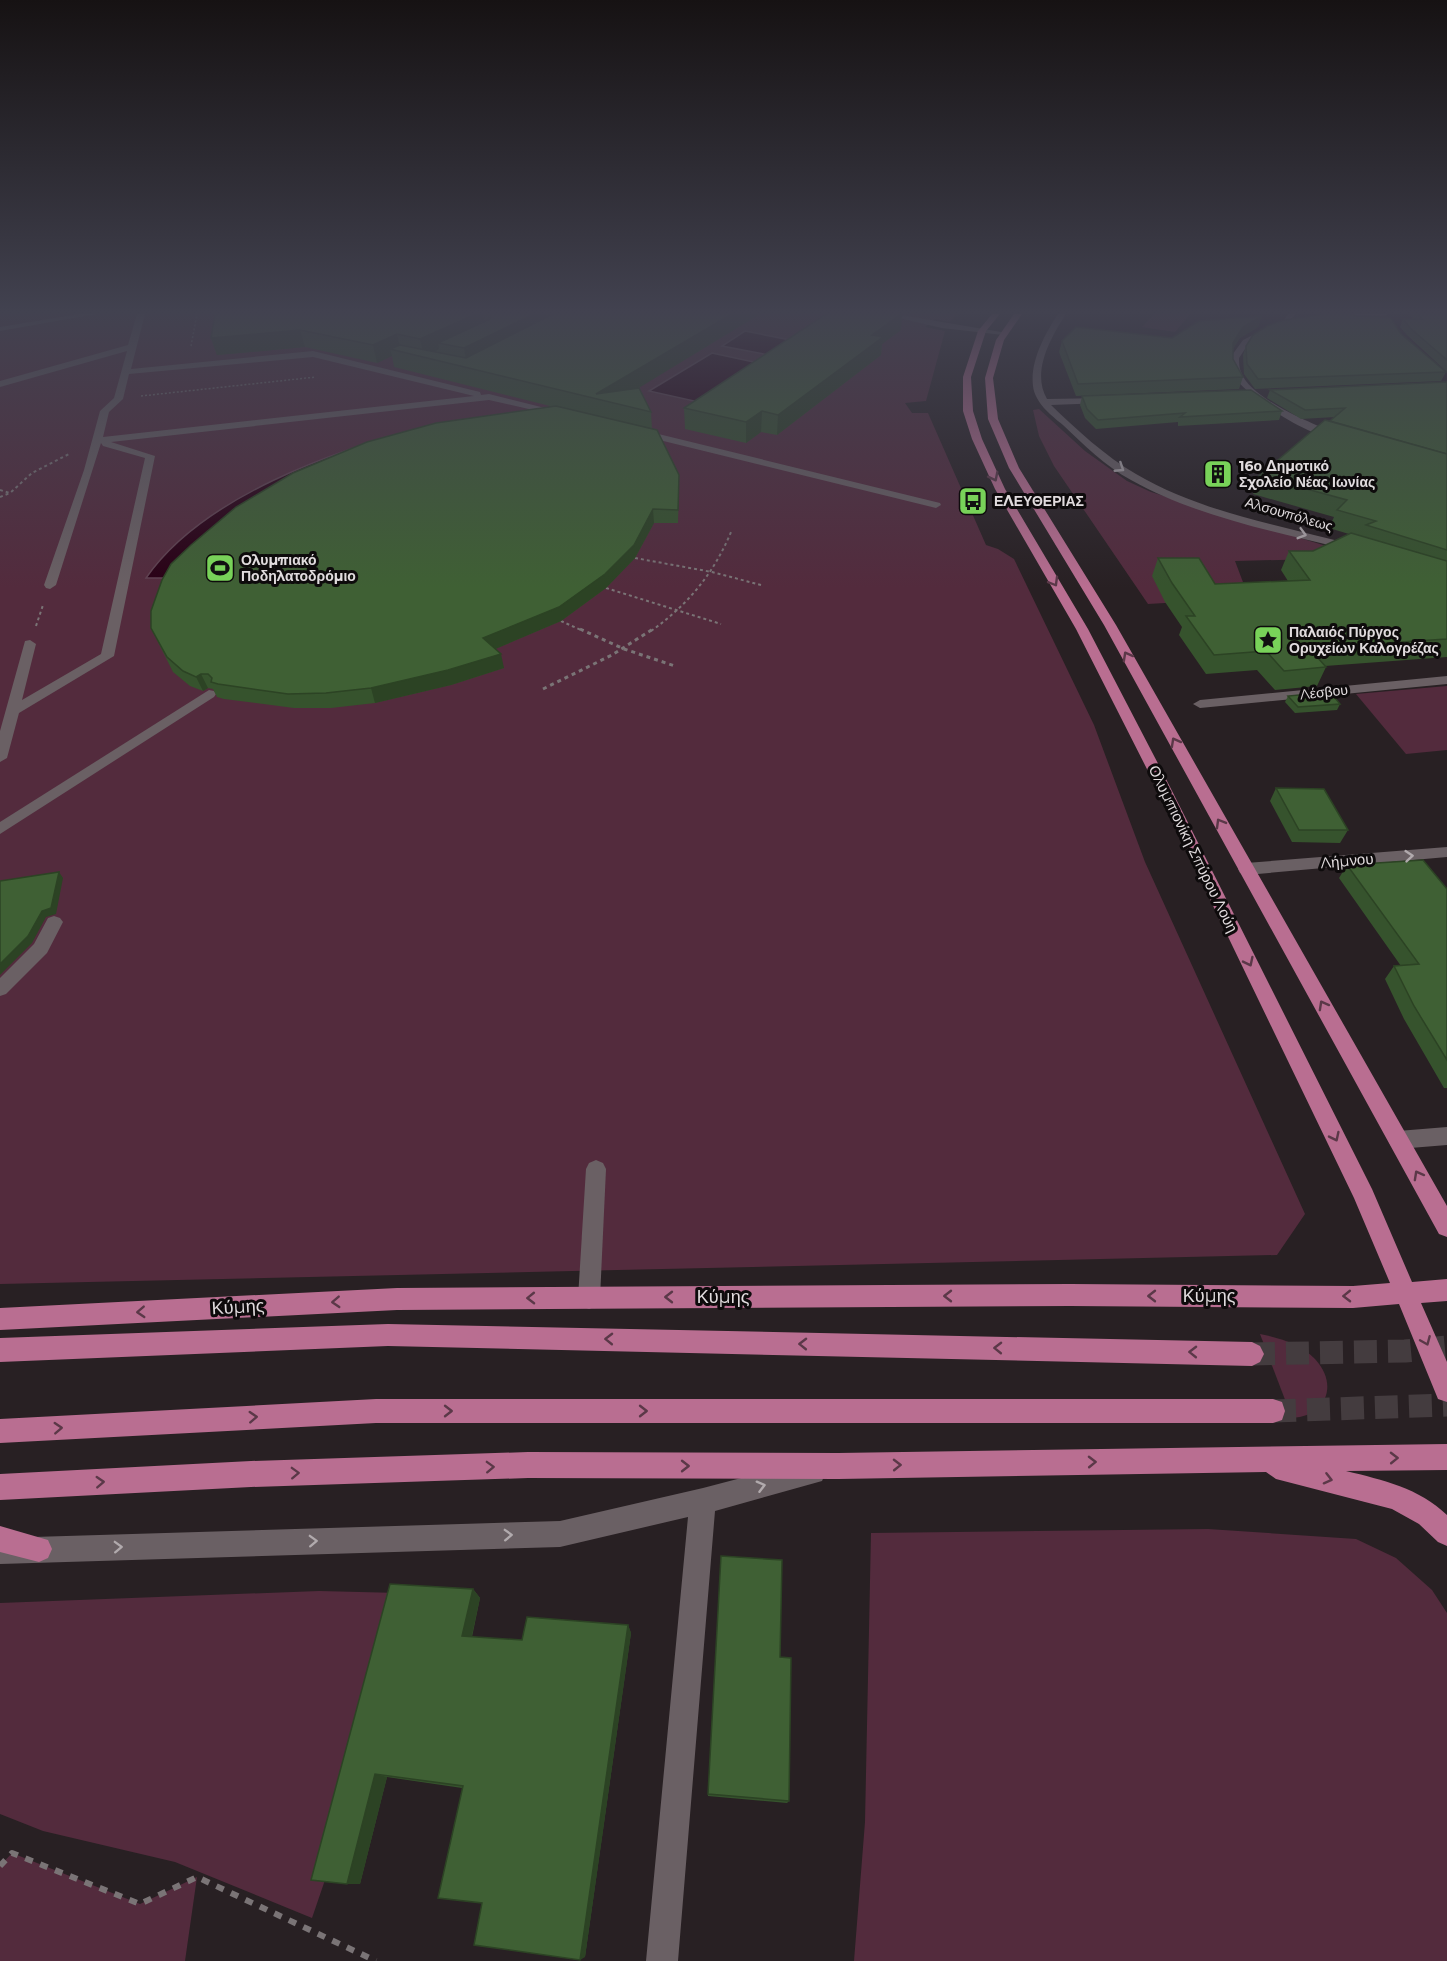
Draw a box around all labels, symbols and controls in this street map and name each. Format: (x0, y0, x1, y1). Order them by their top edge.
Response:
place label: 16ο Δημοτικό Σχολείο Νέας Ιωνίας (1239, 457, 1375, 491)
building icon: 16ο Δημοτικό Σχολείο Νέας Ιωνίας (1202, 458, 1234, 490)
one-way arrow (1114, 460, 1124, 472)
one-way arrow (987, 470, 998, 481)
bus stop icon: ΕΛΕΥΘΕΡΙΑΣ (957, 485, 989, 517)
place label: ΕΛΕΥΘΕΡΙΑΣ (994, 492, 1084, 510)
street label: Αλσουπόλεως (1243, 493, 1335, 535)
one-way arrow (1296, 527, 1307, 539)
place label: Ολυμπιακό Ποδηλατοδρόμιο (241, 551, 356, 585)
sports icon: Ολυμπιακό Ποδηλατοδρόμιο (204, 552, 236, 584)
one-way arrow (1047, 576, 1059, 586)
place label: Παλαιός Πύργος Ορυχείων Καλογρέζας (1289, 623, 1439, 657)
place icon: Παλαιός Πύργος Ορυχείων Καλογρέζας (1252, 624, 1284, 656)
one-way arrow (1123, 652, 1134, 662)
street label: Λέσβου (1299, 681, 1349, 703)
one-way arrow (1171, 738, 1182, 748)
street label: Ολυμπιονίκη Σπύρου Λούη (1145, 762, 1242, 936)
one-way arrow (1216, 819, 1227, 829)
street label: Λήμνου (1320, 849, 1374, 872)
one-way arrow (1405, 849, 1414, 862)
one-way arrow (1241, 955, 1253, 966)
one-way arrow (1319, 1001, 1330, 1011)
one-way arrow (1327, 1130, 1339, 1141)
one-way arrow (1414, 1171, 1425, 1181)
street label: Κύμης (1183, 1285, 1236, 1307)
street label: Κύμης (697, 1286, 750, 1308)
one-way arrow (944, 1290, 953, 1302)
one-way arrow (1148, 1290, 1157, 1302)
one-way arrow (1343, 1290, 1352, 1303)
one-way arrow (665, 1291, 674, 1303)
one-way arrow (526, 1292, 535, 1304)
street label: Κύμης (211, 1295, 265, 1319)
one-way arrow (331, 1296, 340, 1309)
one-way arrow (136, 1306, 145, 1319)
one-way arrow (604, 1333, 613, 1346)
one-way arrow (1419, 1334, 1431, 1345)
one-way arrow (799, 1337, 808, 1350)
one-way arrow (994, 1342, 1003, 1354)
one-way arrow (1189, 1346, 1198, 1358)
one-way arrow (443, 1405, 452, 1417)
one-way arrow (638, 1405, 647, 1417)
one-way arrow (249, 1411, 258, 1424)
one-way arrow (54, 1421, 63, 1434)
one-way arrow (1389, 1452, 1398, 1464)
one-way arrow (1087, 1456, 1096, 1468)
one-way arrow (892, 1459, 901, 1471)
one-way arrow (486, 1460, 495, 1473)
one-way arrow (681, 1460, 690, 1472)
one-way arrow (291, 1467, 300, 1479)
one-way arrow (1323, 1472, 1333, 1485)
one-way arrow (96, 1475, 105, 1488)
one-way arrow (755, 1481, 765, 1494)
one-way arrow (504, 1529, 513, 1542)
one-way arrow (309, 1535, 318, 1547)
one-way arrow (114, 1541, 123, 1553)

